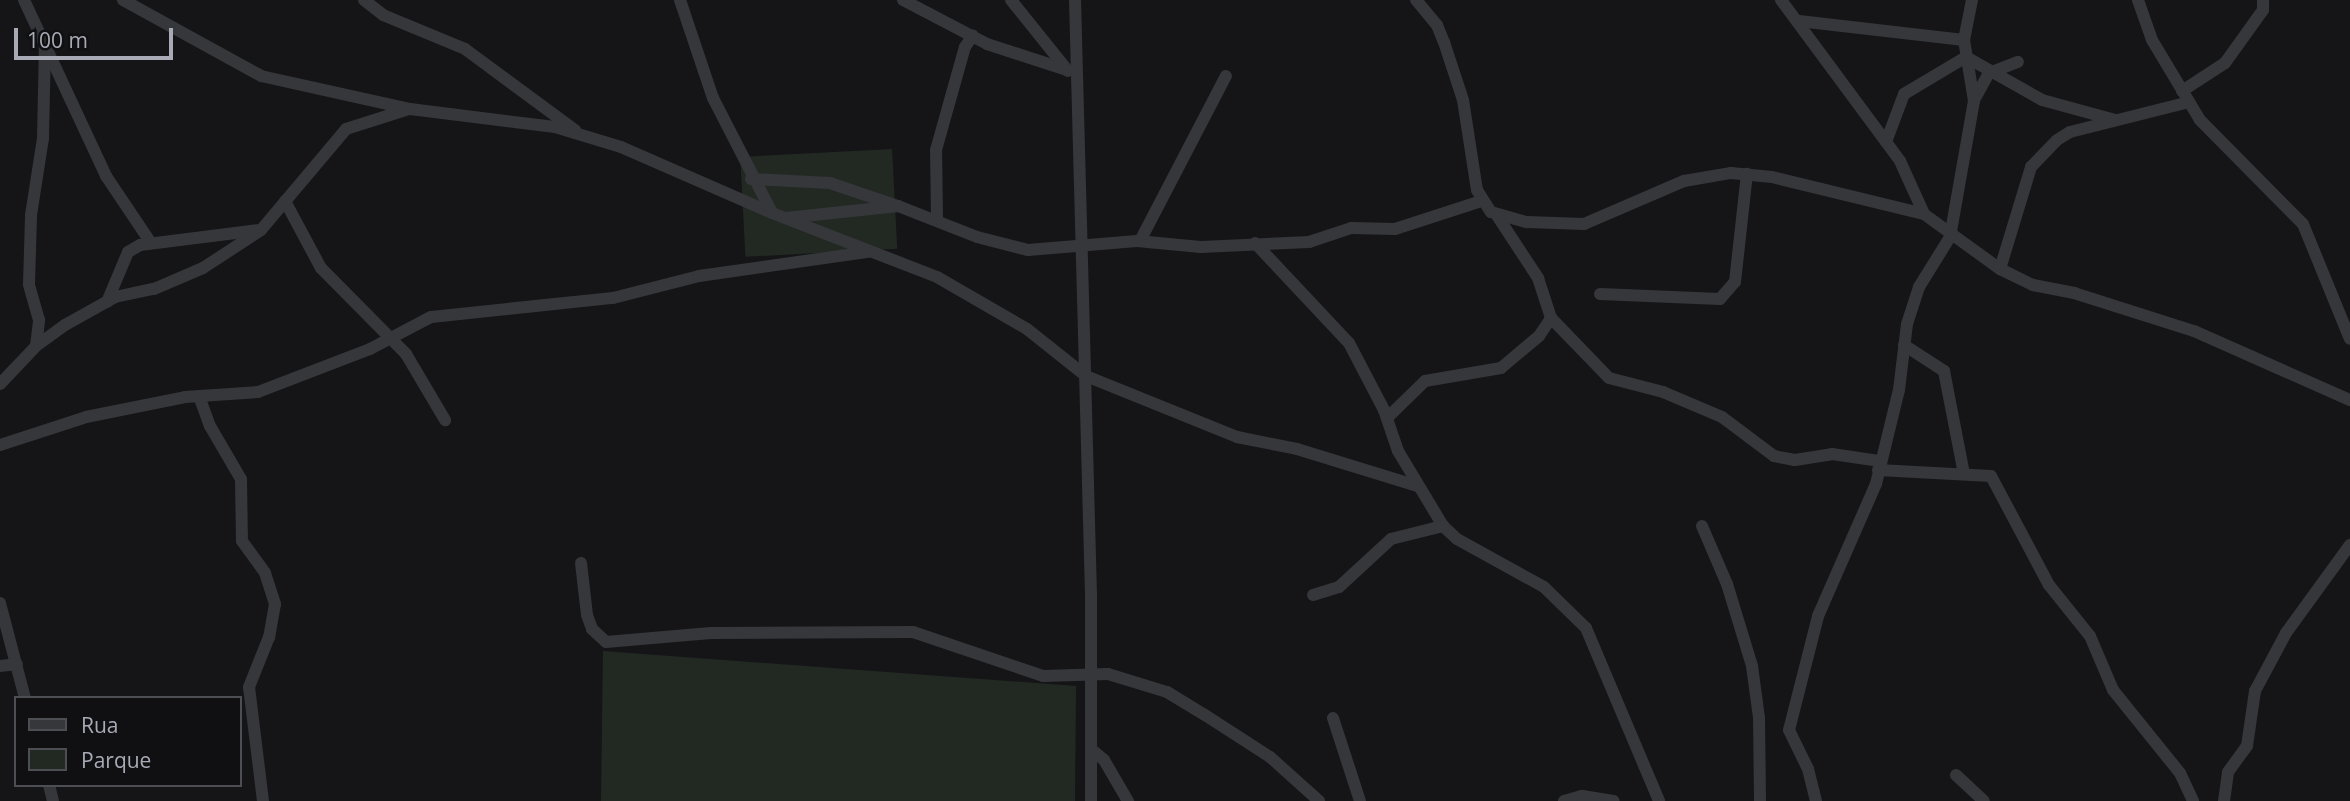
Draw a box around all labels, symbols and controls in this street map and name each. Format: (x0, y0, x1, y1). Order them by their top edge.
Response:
scale bar (18, 14, 177, 58)
text: 100 m (27, 26, 88, 54)
legend (14, 696, 242, 787)
text: Rua (81, 711, 119, 739)
text: Parque (81, 746, 151, 774)

